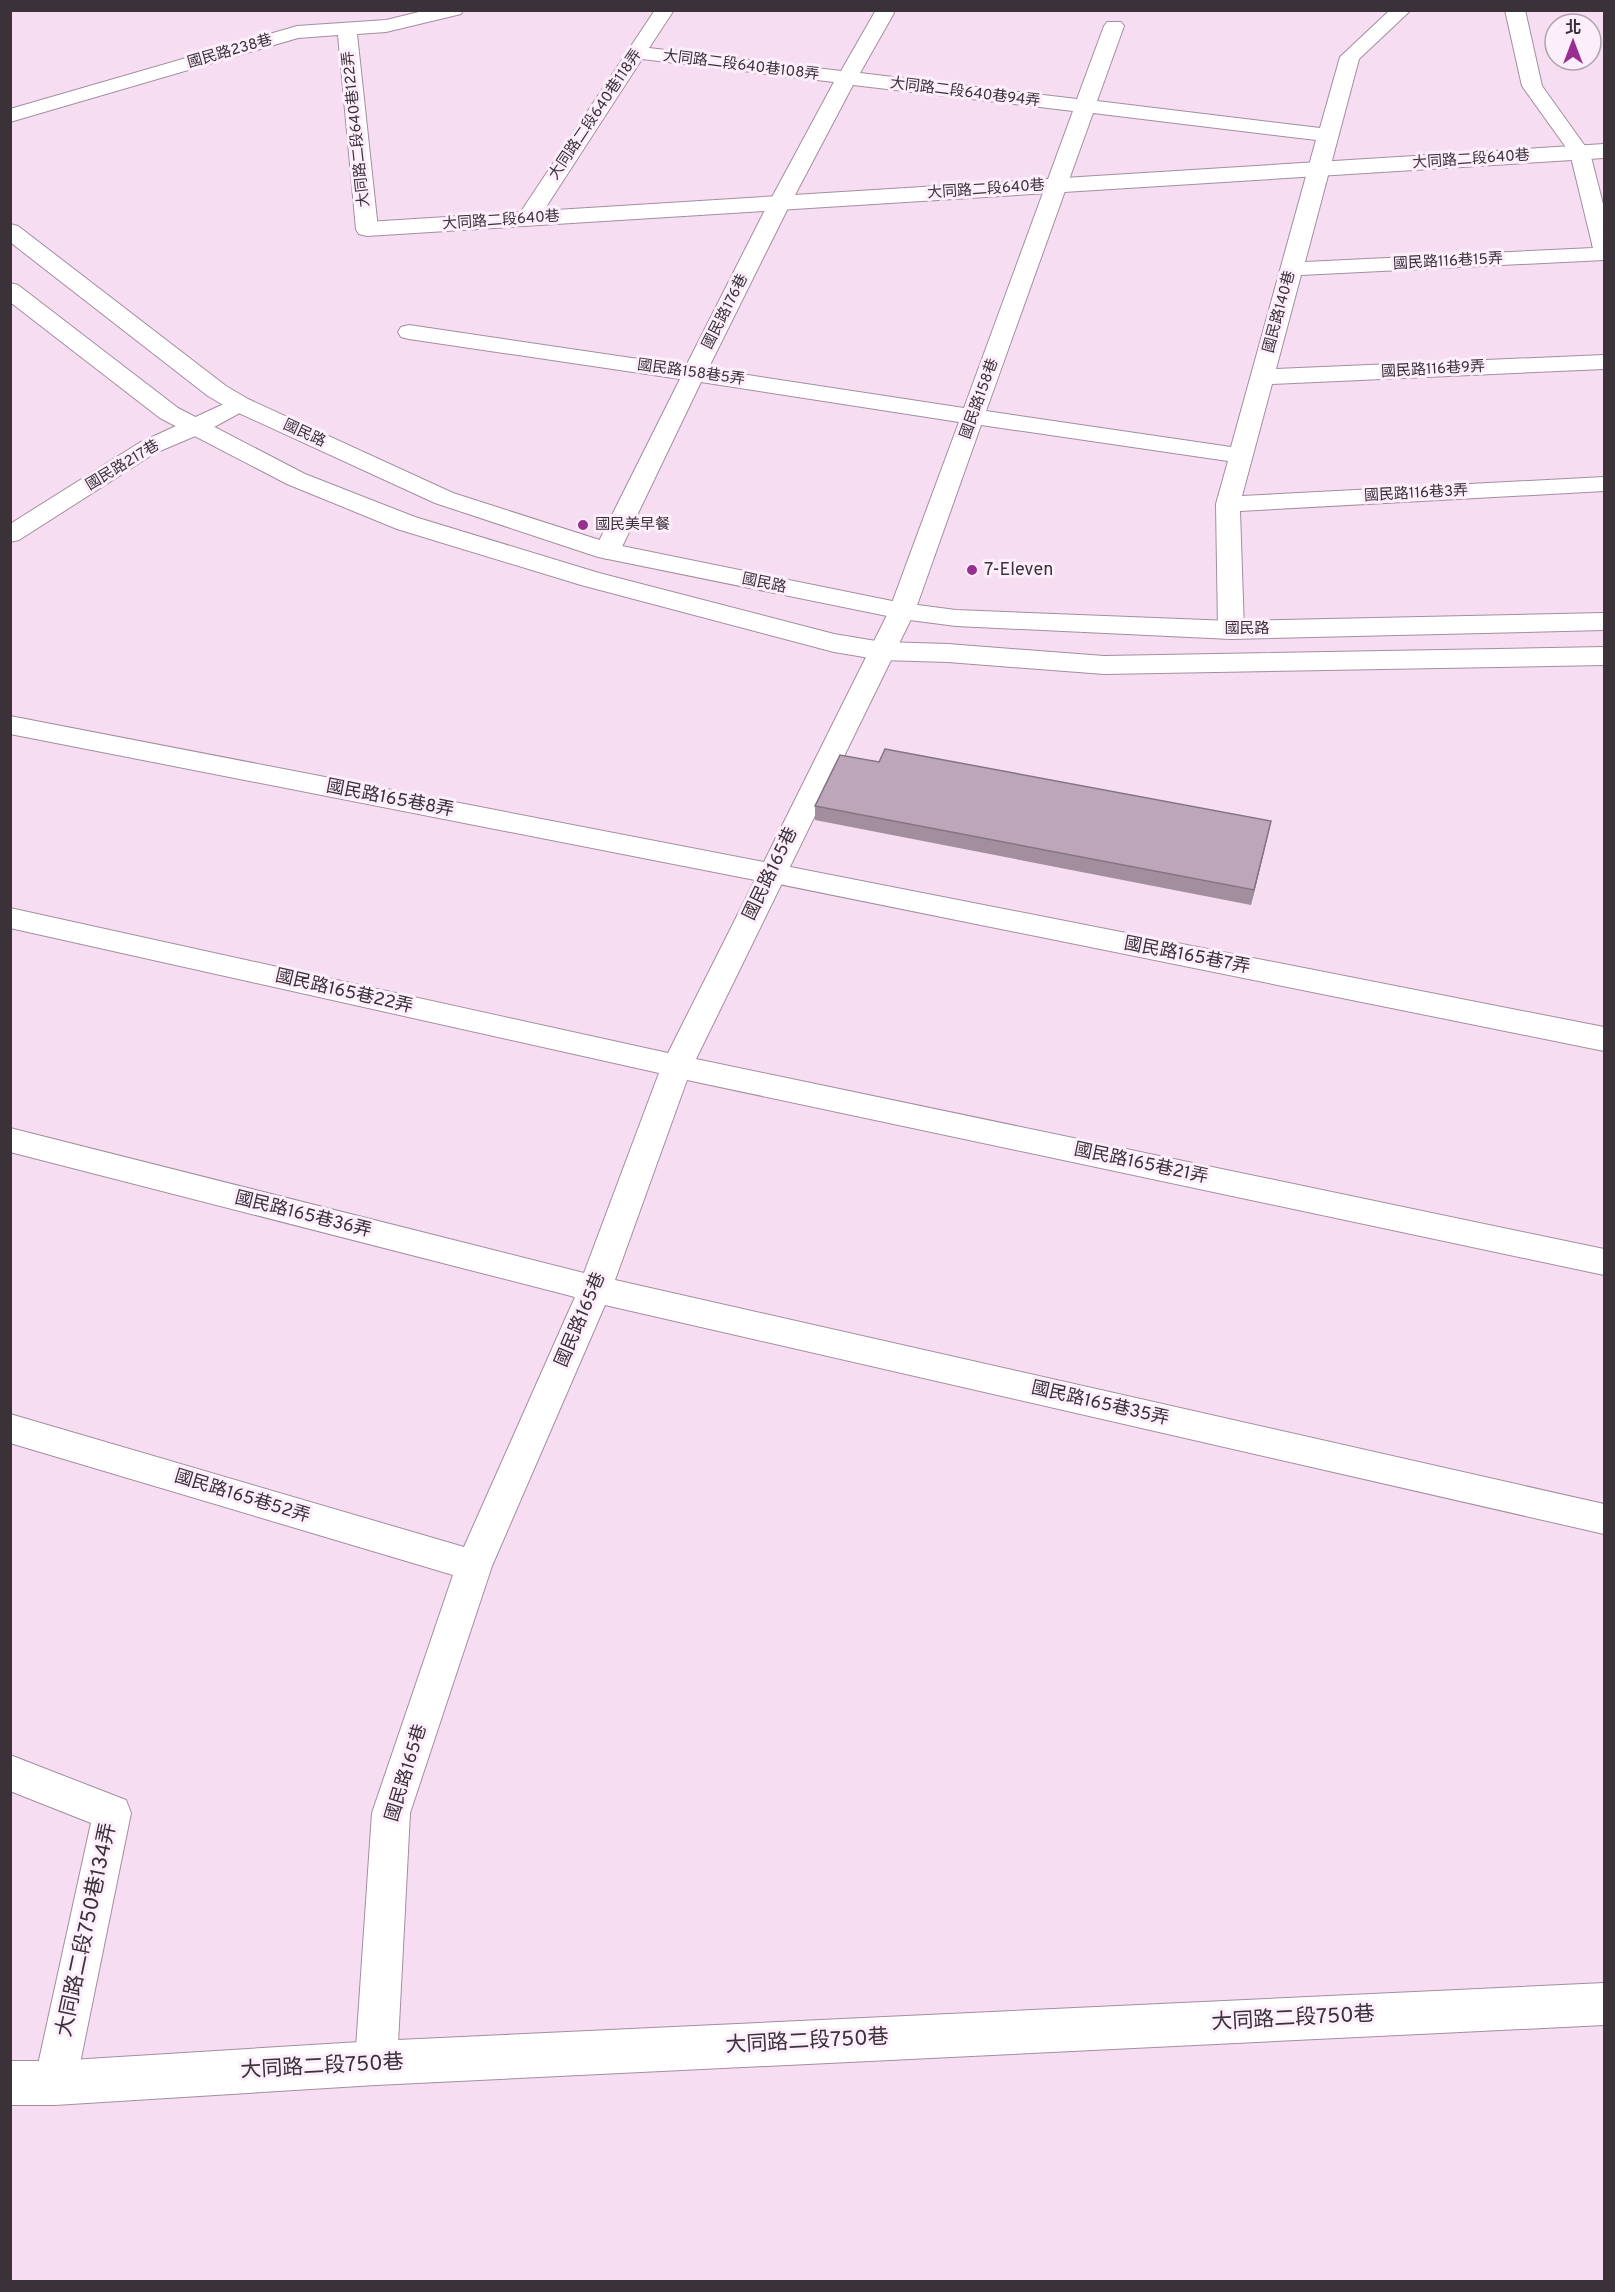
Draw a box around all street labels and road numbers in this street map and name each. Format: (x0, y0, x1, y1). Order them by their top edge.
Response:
street label: 國民路238巷 (185, 31, 275, 73)
street label: 大同路二段640巷118弄 (545, 46, 647, 184)
street label: 大同路二段640巷108弄 (662, 47, 820, 85)
street label: 大同路二段640巷122弄 (339, 50, 375, 208)
street label: 大同路二段640巷94弄 (889, 74, 1041, 112)
street label: 大同路二段640巷 (1412, 146, 1530, 174)
street label: 大同路二段640巷 (927, 176, 1045, 204)
street label: 大同路二段640巷 (442, 207, 560, 235)
street label: 國民路116巷15弄 (1393, 250, 1503, 274)
street label: 國民路140巷 (1260, 269, 1300, 355)
street label: 國民路176巷 (699, 271, 753, 353)
street label: 國民路158巷5弄 (636, 356, 746, 390)
street label: 國民路158巷 (957, 356, 1003, 442)
street label: 國民路116巷9弄 (1381, 358, 1485, 382)
street label: 國民路 (280, 416, 328, 452)
street label: 國民路217巷 (83, 437, 163, 495)
street label: 國民路116巷3弄 (1363, 482, 1469, 506)
street label: 國民路 (740, 570, 788, 598)
street label: 國民路 (1224, 620, 1270, 639)
street label: 國民路165巷8弄 (324, 775, 456, 823)
street label: 國民路165巷 (739, 824, 803, 924)
street label: 國民路165巷7弄 (1122, 932, 1252, 980)
street label: 國民路165巷22弄 (273, 965, 415, 1019)
street label: 國民路165巷21弄 (1072, 1139, 1210, 1189)
street label: 國民路165巷36弄 (232, 1187, 374, 1243)
street label: 國民路165巷 (551, 1269, 611, 1371)
street label: 國民路165巷35弄 (1029, 1377, 1171, 1431)
street label: 國民路165巷52弄 (171, 1465, 313, 1529)
street label: 國民路165巷 (381, 1722, 433, 1824)
street label: 大同路二段750巷134弄 (51, 1821, 123, 2039)
street label: 大同路二段750巷 (1211, 2001, 1375, 2037)
street label: 大同路二段750巷 (725, 2024, 889, 2060)
street label: 大同路二段750巷 (240, 2049, 404, 2085)

